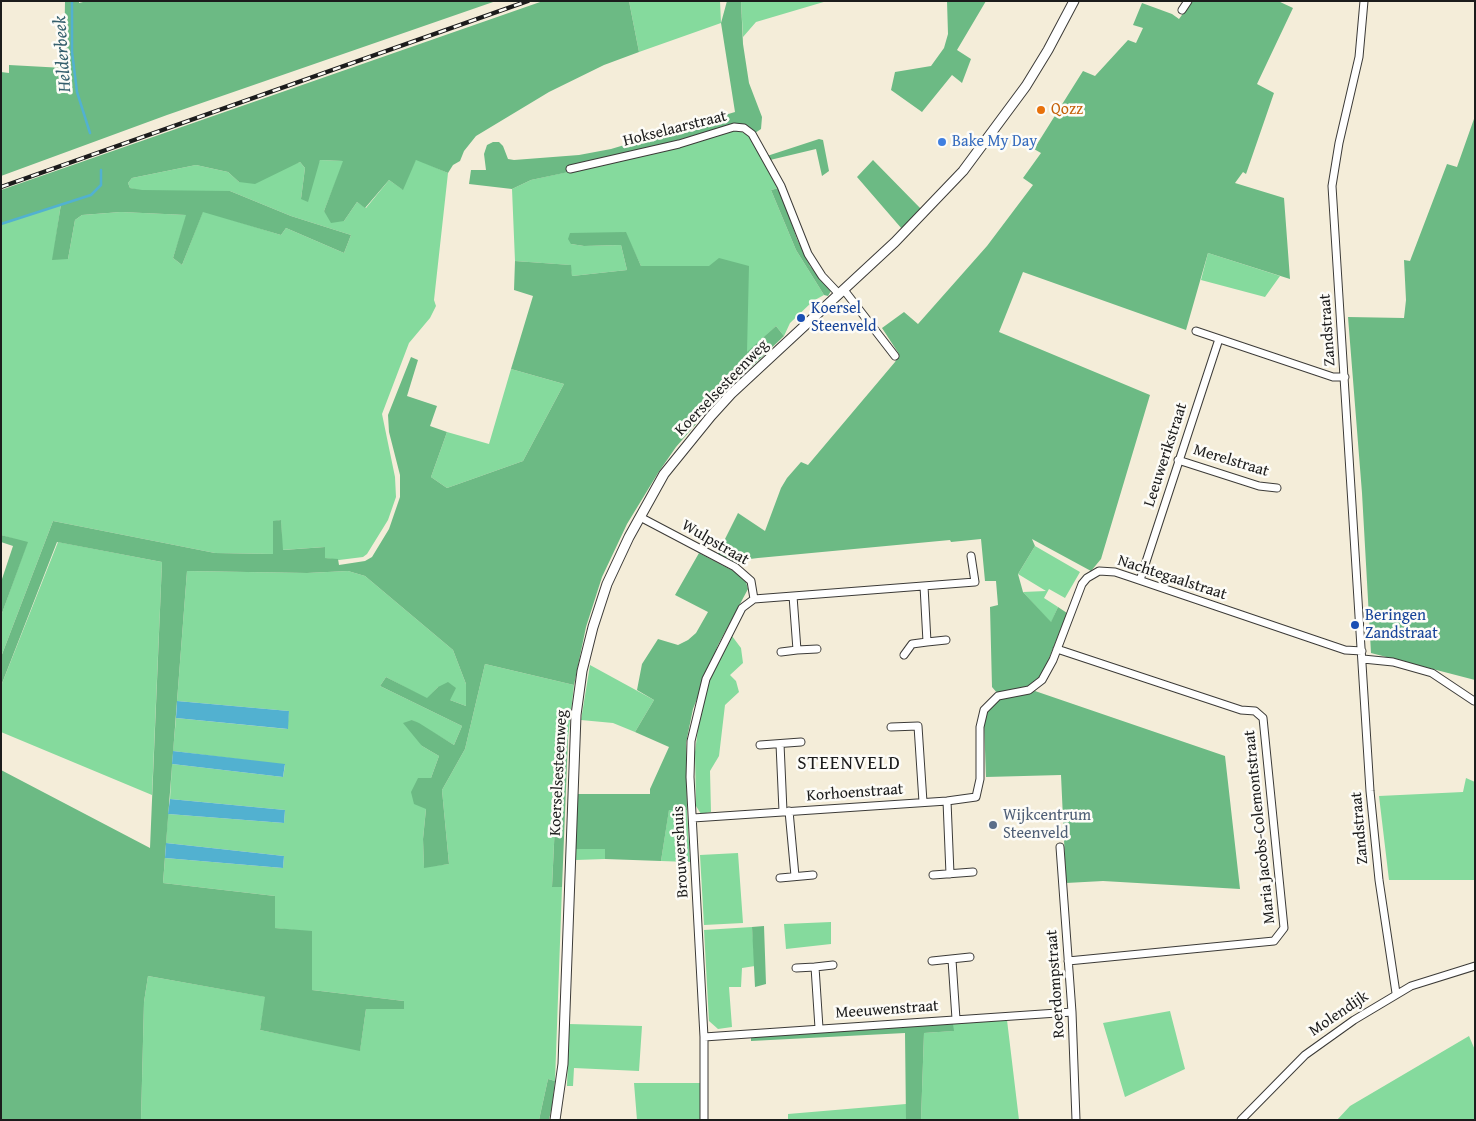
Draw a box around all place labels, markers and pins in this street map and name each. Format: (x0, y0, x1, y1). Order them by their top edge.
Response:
place label: Qozz (1051, 100, 1083, 120)
marker: Qozz (1035, 104, 1047, 116)
place label: Bake My Day (952, 132, 1037, 152)
marker: Bake My Day (936, 136, 948, 148)
place label: Koersel Steenveld (811, 299, 877, 337)
marker: Koersel Steenveld (795, 312, 807, 324)
place label: Beringen Zandstraat (1365, 606, 1438, 644)
marker: Beringen Zandstraat (1349, 619, 1361, 631)
place label: Wijkcentrum Steenveld (1003, 806, 1091, 844)
marker: Wijkcentrum Steenveld (987, 819, 999, 831)

